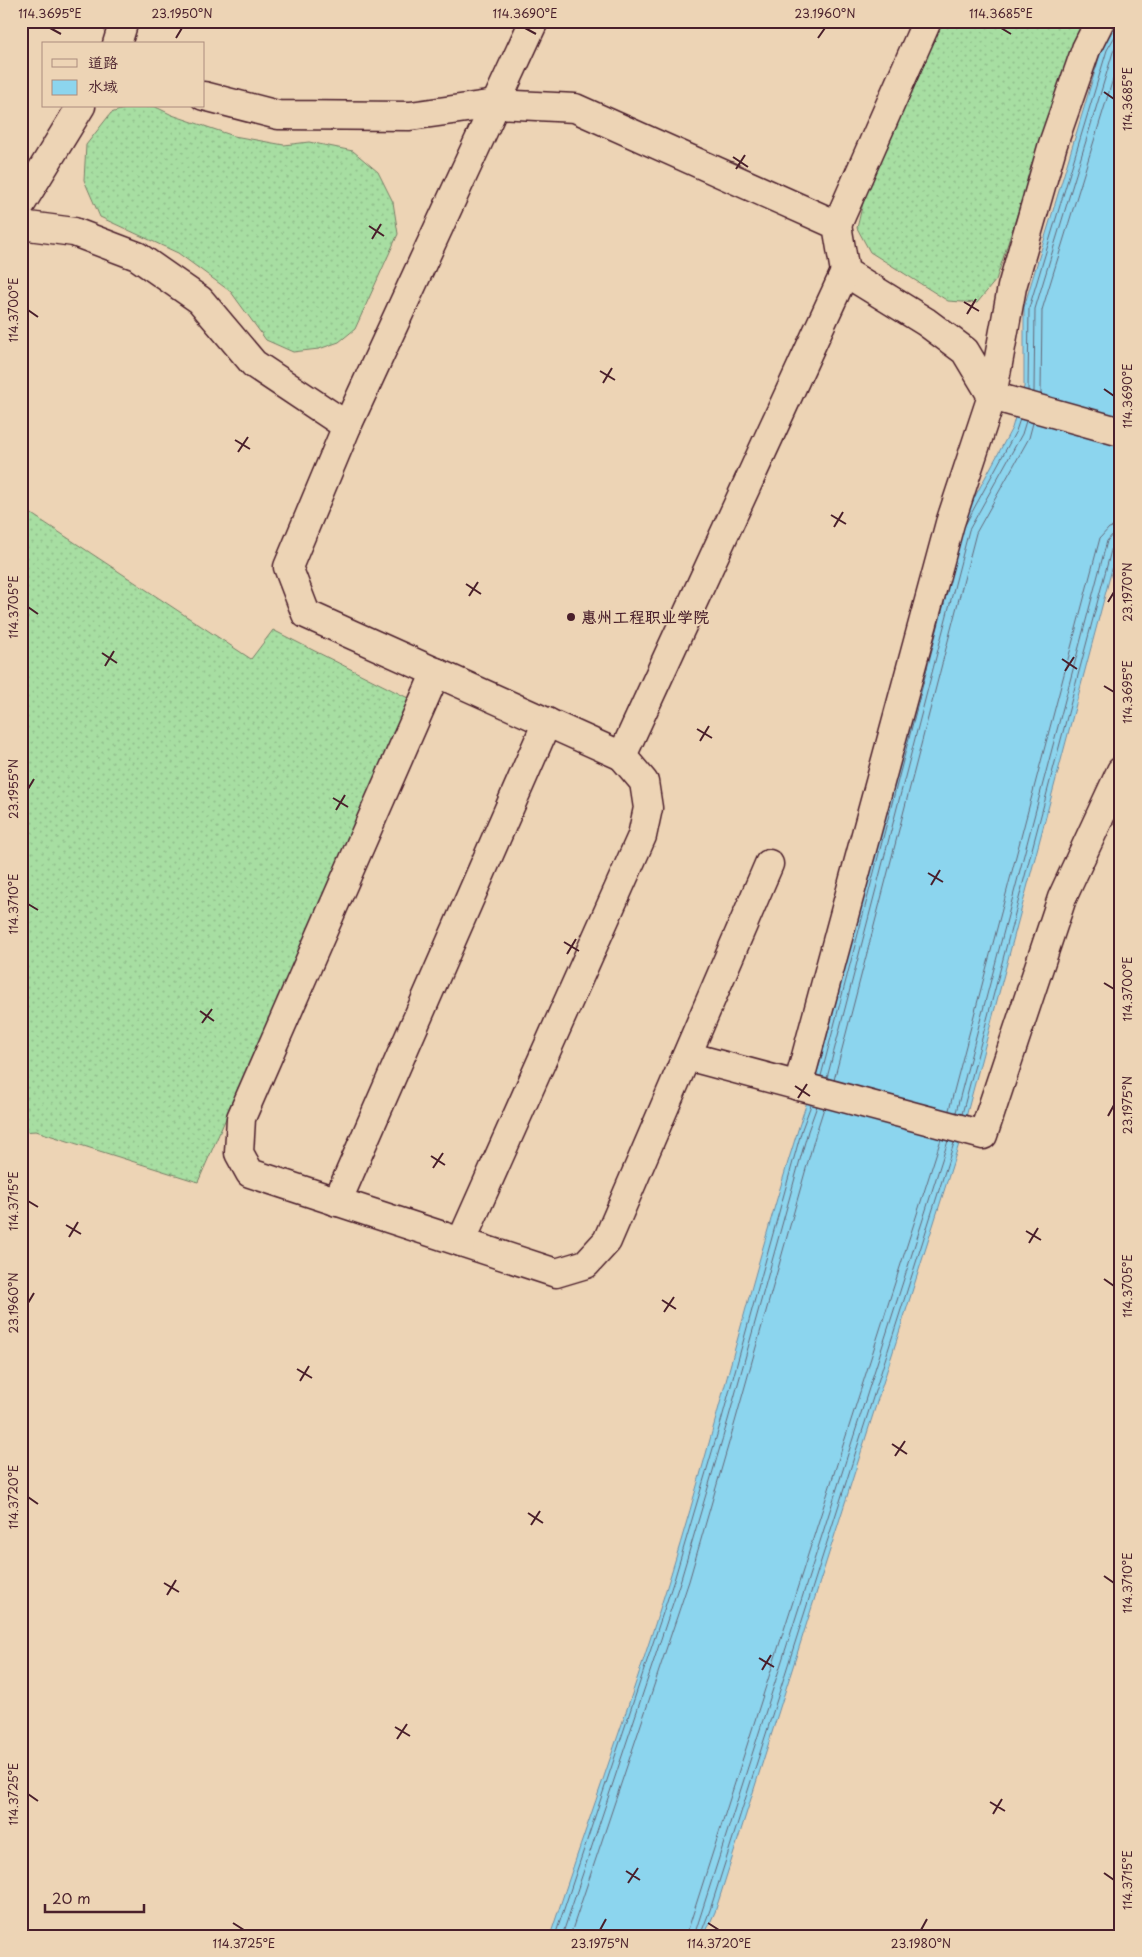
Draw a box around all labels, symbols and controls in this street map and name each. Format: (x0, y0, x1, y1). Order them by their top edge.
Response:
text: 114.3695°E (18, 4, 82, 22)
text: 23.1950°N (151, 4, 213, 22)
text: 114.3690°E (493, 4, 557, 22)
text: 23.1960°N (794, 4, 856, 22)
text: 114.3685°E (969, 4, 1033, 22)
legend (42, 42, 205, 108)
text: 道路 (88, 50, 118, 73)
text: 114.3685°E (1118, 67, 1136, 131)
text: 水域 (88, 74, 118, 97)
text: 114.3700°E (4, 278, 22, 342)
text: 114.3690°E (1118, 364, 1136, 428)
text: 23.1970°N (1118, 562, 1136, 622)
text: 114.3705°E (4, 575, 22, 639)
place label: 惠州工程职业学院 (581, 604, 709, 628)
marker: 惠州工程职业学院 (565, 611, 577, 623)
text: 114.3695°E (1118, 660, 1136, 724)
text: 23.1955°N (4, 759, 22, 819)
text: 114.3710°E (4, 874, 22, 934)
text: 114.3700°E (1118, 957, 1136, 1021)
text: 23.1975°N (1118, 1076, 1136, 1134)
text: 114.3715°E (4, 1171, 22, 1231)
text: 114.3705°E (1118, 1254, 1136, 1318)
text: 23.1960°N (4, 1272, 22, 1334)
text: 114.3720°E (4, 1465, 22, 1529)
text: 114.3710°E (1118, 1553, 1136, 1613)
text: 114.3725°E (4, 1763, 22, 1825)
text: 114.3715°E (1118, 1850, 1136, 1910)
scale bar (45, 1882, 144, 1914)
text: 20 m (52, 1886, 91, 1909)
text: 114.3725°E (213, 1934, 275, 1952)
text: 23.1975°N (571, 1934, 629, 1952)
text: 114.3720°E (687, 1934, 751, 1952)
text: 23.1980°N (891, 1934, 951, 1952)

